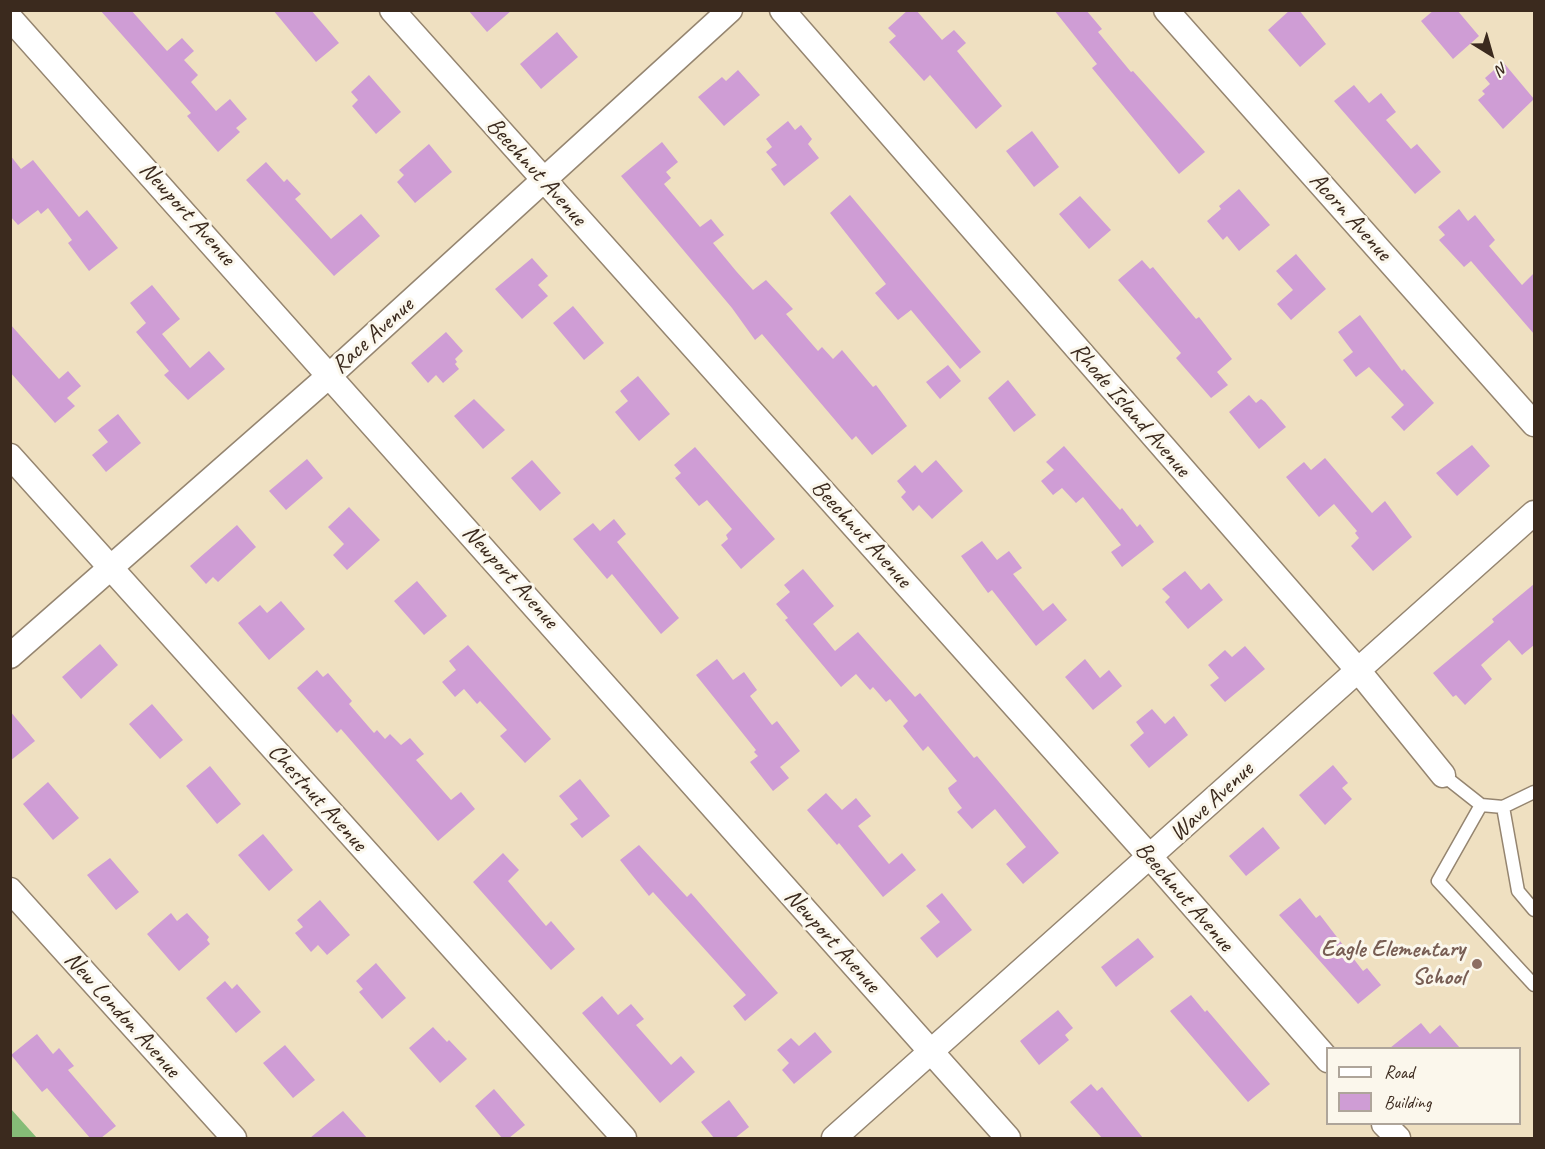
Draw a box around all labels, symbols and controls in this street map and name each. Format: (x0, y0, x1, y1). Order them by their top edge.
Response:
north arrow (1461, 24, 1521, 84)
text: N (1492, 57, 1512, 79)
street label: Beechnut Avenue (480, 112, 592, 232)
street label: Newport Avenue (133, 156, 241, 272)
street label: Acorn Avenue (1303, 167, 1397, 267)
street label: Race Avenue (326, 292, 420, 380)
street label: Rhode Island Avenue (1064, 337, 1196, 483)
street label: Beechnut Avenue (805, 474, 917, 594)
street label: Newport Avenue (456, 519, 564, 635)
street label: Chestnut Avenue (261, 738, 373, 858)
street label: Wave Avenue (1164, 756, 1260, 848)
street label: Beechnut Avenue (1128, 836, 1240, 958)
street label: Newport Avenue (778, 883, 886, 999)
place label: Eagle Elementary School (1321, 936, 1465, 992)
street label: New London Avenue (58, 946, 186, 1084)
marker: Eagle Elementary School (1470, 957, 1484, 971)
legend (1326, 1047, 1521, 1125)
text: Road (1384, 1061, 1414, 1083)
text: Building (1384, 1091, 1431, 1113)

